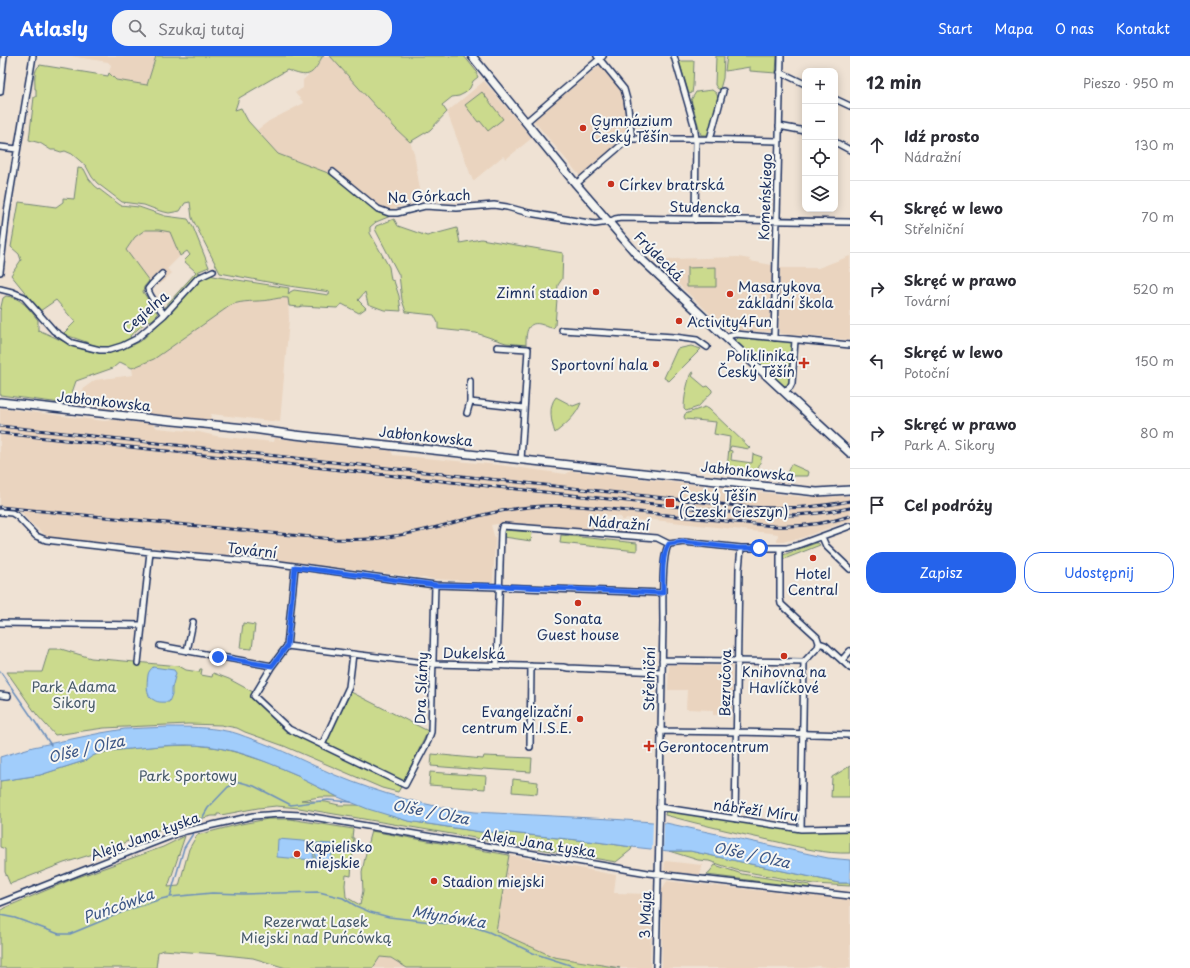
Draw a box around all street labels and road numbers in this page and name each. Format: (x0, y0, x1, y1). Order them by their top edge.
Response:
street label: Komeńskiego (753, 153, 777, 241)
street label: Na Górkach (387, 184, 471, 208)
street label: Studencka (669, 196, 741, 218)
street label: Frýdecká (629, 226, 689, 286)
street label: Cegielna (117, 285, 173, 338)
street label: Jabłonkowska (56, 386, 152, 416)
street label: Jabłonkowska (378, 421, 474, 451)
street label: Jabłonkowska (700, 456, 796, 486)
street label: Nádražní (588, 510, 650, 536)
street label: Tovární (226, 537, 278, 563)
street label: Dukelská (443, 642, 506, 664)
street label: Střelniční (638, 647, 660, 711)
street label: Bezručova (714, 649, 736, 717)
street label: Dra Slámy (409, 651, 433, 725)
street label: nábřeží Míru (712, 794, 800, 826)
street label: Aleja Jana Łyska (87, 806, 203, 866)
street label: Aleja Jana Łyska (481, 824, 598, 862)
street label: 3 Maja (634, 891, 656, 939)

